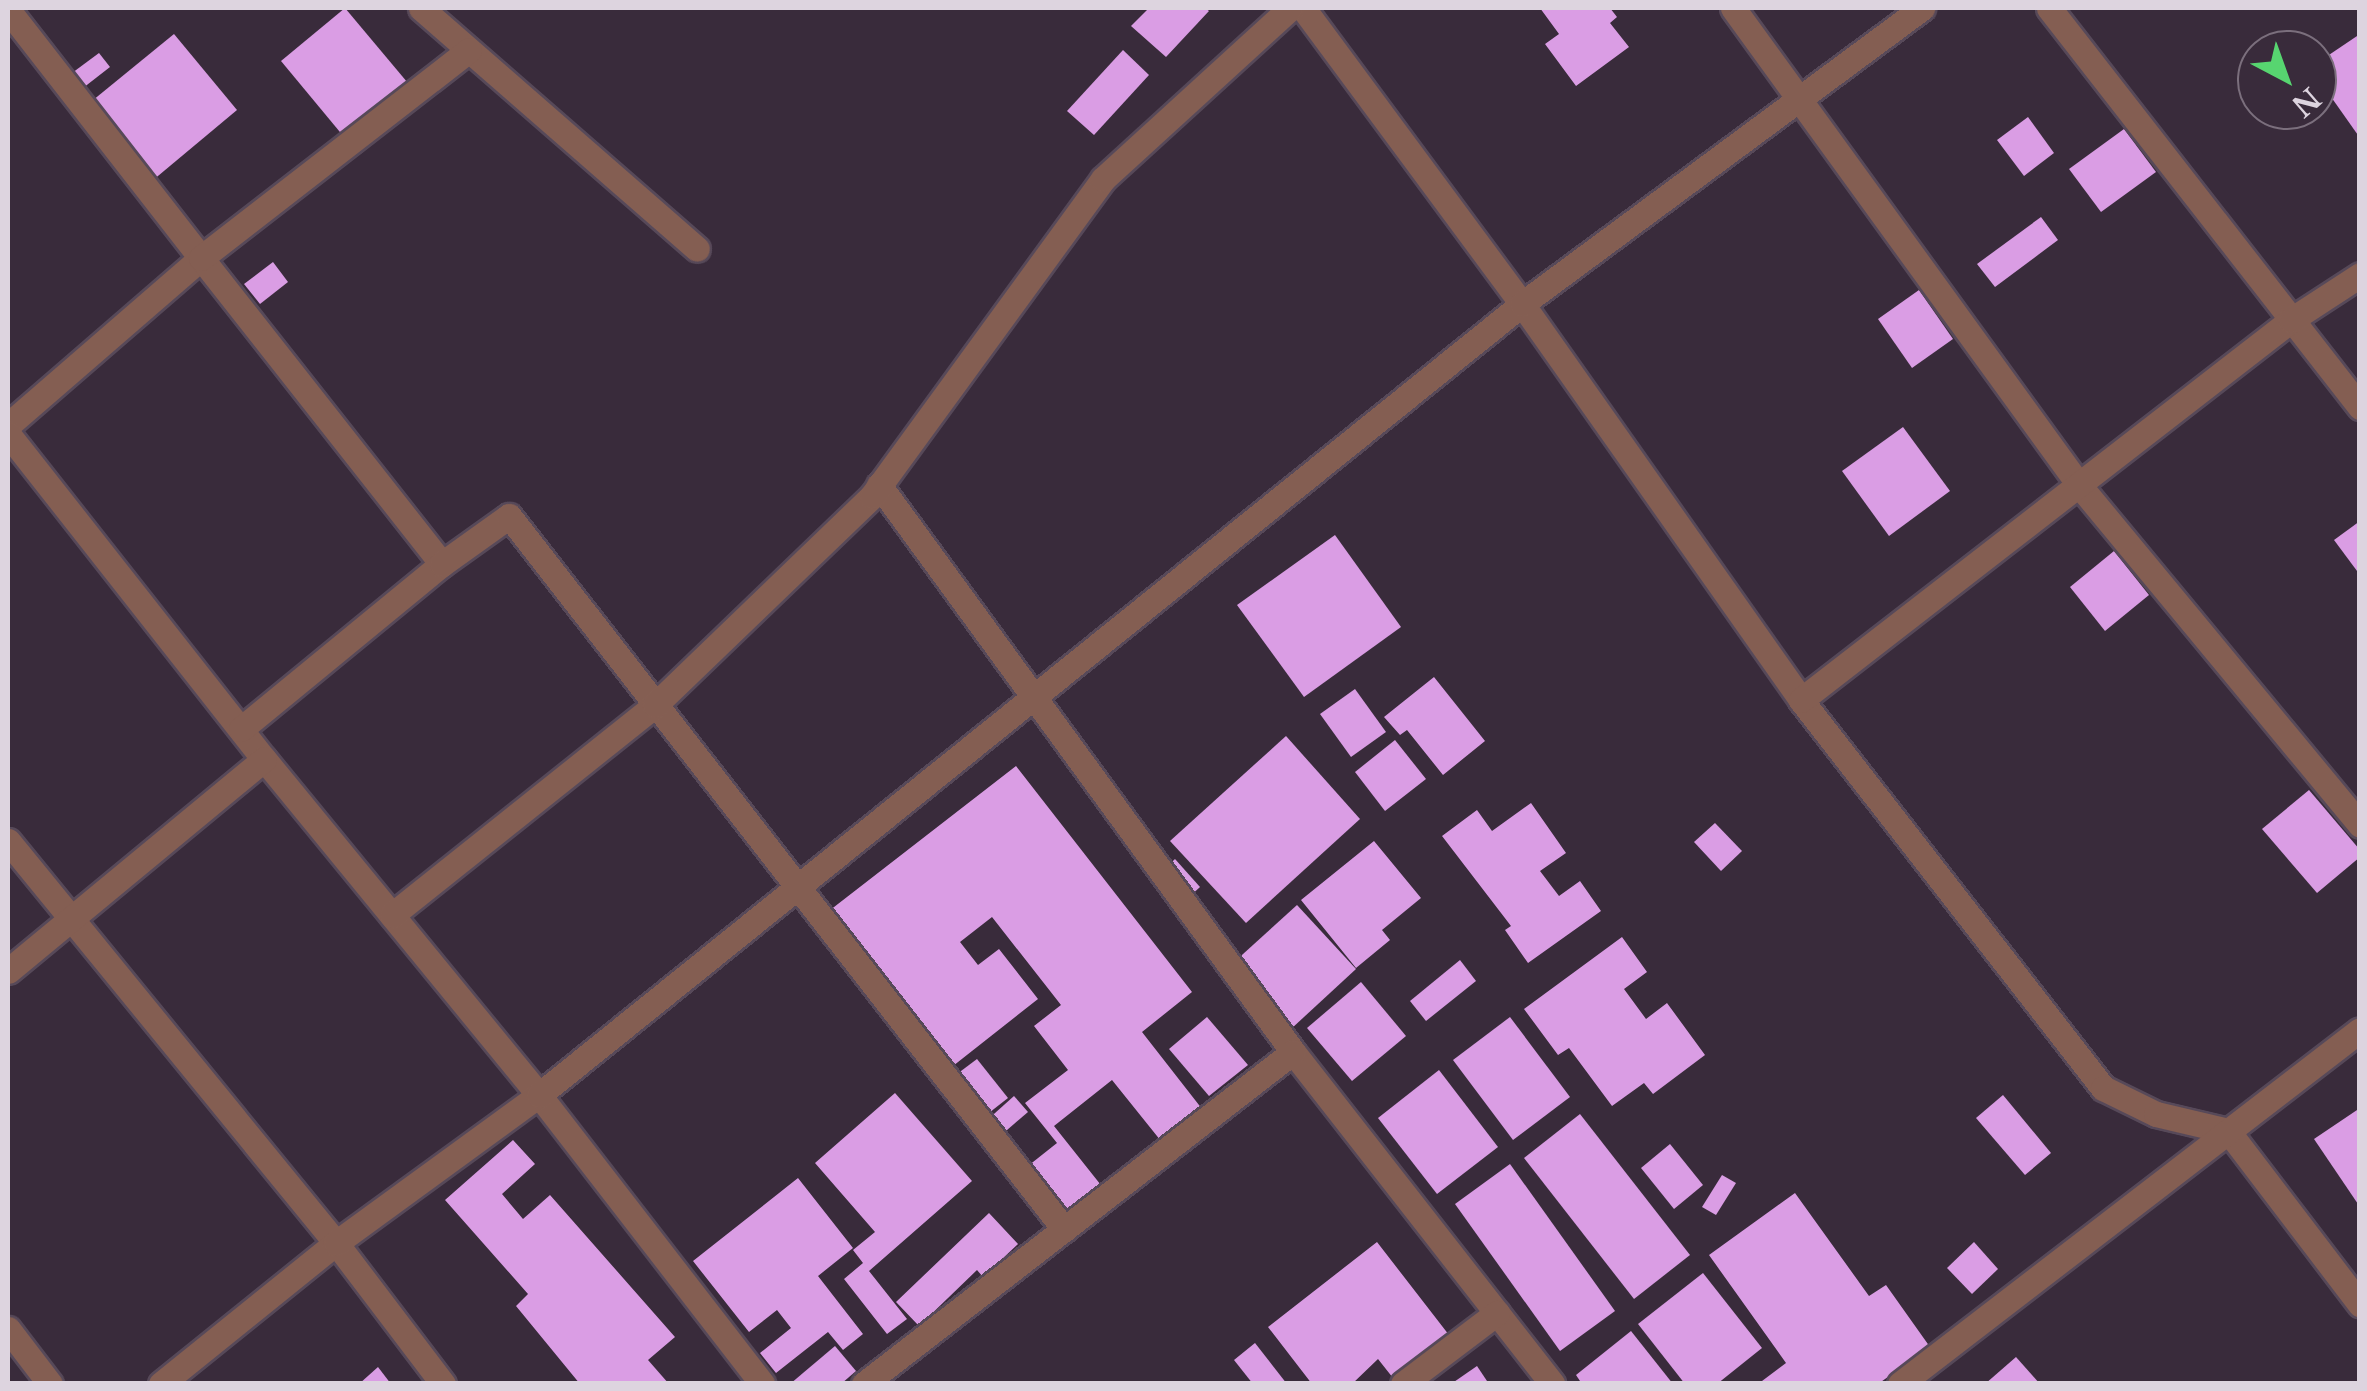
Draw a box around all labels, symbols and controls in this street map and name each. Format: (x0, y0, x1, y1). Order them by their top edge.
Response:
north arrow (2237, 30, 2337, 130)
text: N (2284, 80, 2327, 123)

